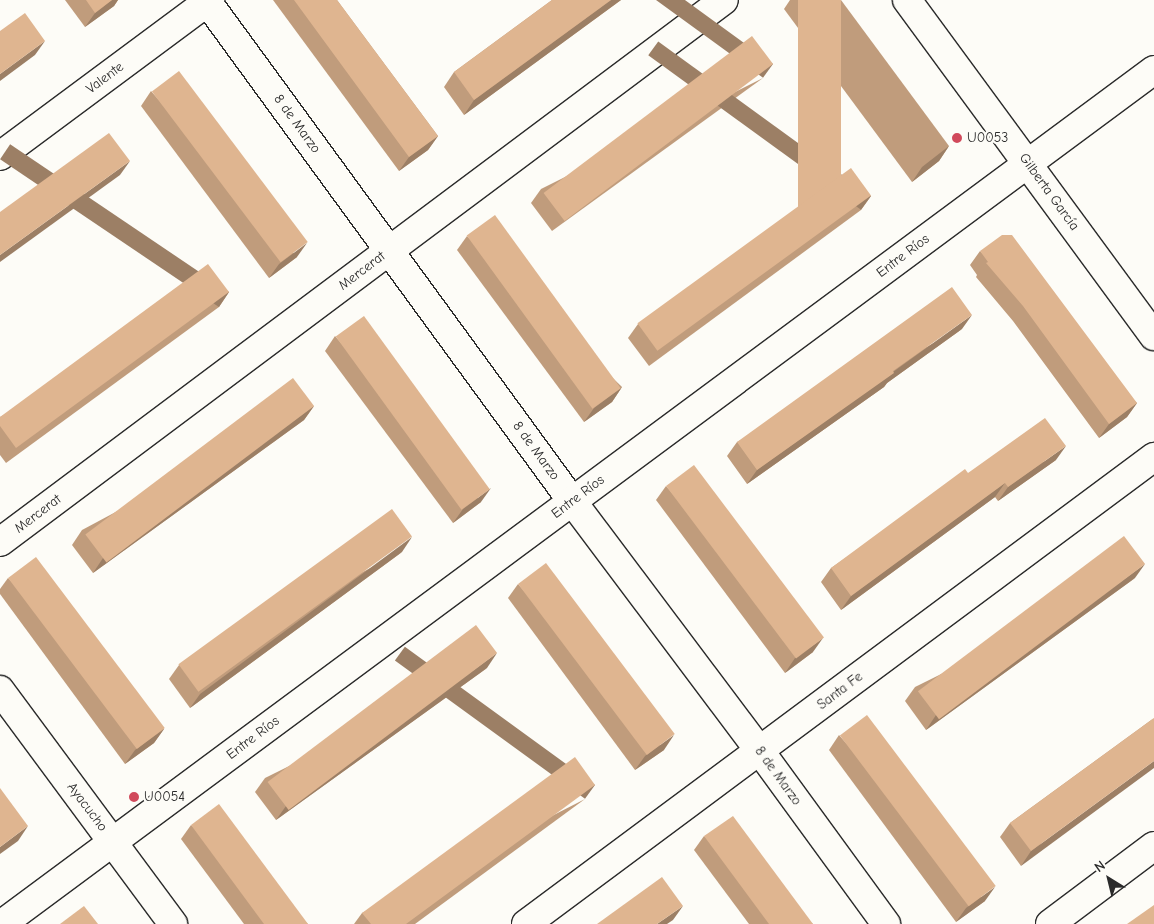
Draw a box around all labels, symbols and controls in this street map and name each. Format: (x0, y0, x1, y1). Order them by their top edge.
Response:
street label: Valente (83, 59, 127, 97)
street label: 8 de Marzo (270, 91, 324, 157)
place label: U0053 (967, 130, 1008, 146)
marker: U0053 (951, 132, 963, 144)
street label: Gilberta García (1015, 150, 1083, 234)
street label: Entre Ríos (873, 231, 933, 281)
street label: Mercerat (335, 248, 389, 294)
street label: 8 de Marzo (509, 418, 563, 484)
street label: Entre Ríos (548, 472, 608, 522)
street label: Mercerat (11, 491, 65, 537)
street label: Santa Fe (814, 668, 866, 714)
street label: Entre Ríos (223, 713, 283, 763)
street label: 8 de Marzo (751, 743, 805, 809)
street label: Ayacucho (63, 779, 111, 835)
place label: U0054 (144, 789, 185, 805)
marker: U0054 (128, 791, 140, 803)
north arrow (1084, 854, 1134, 904)
text: N (1091, 857, 1109, 876)

